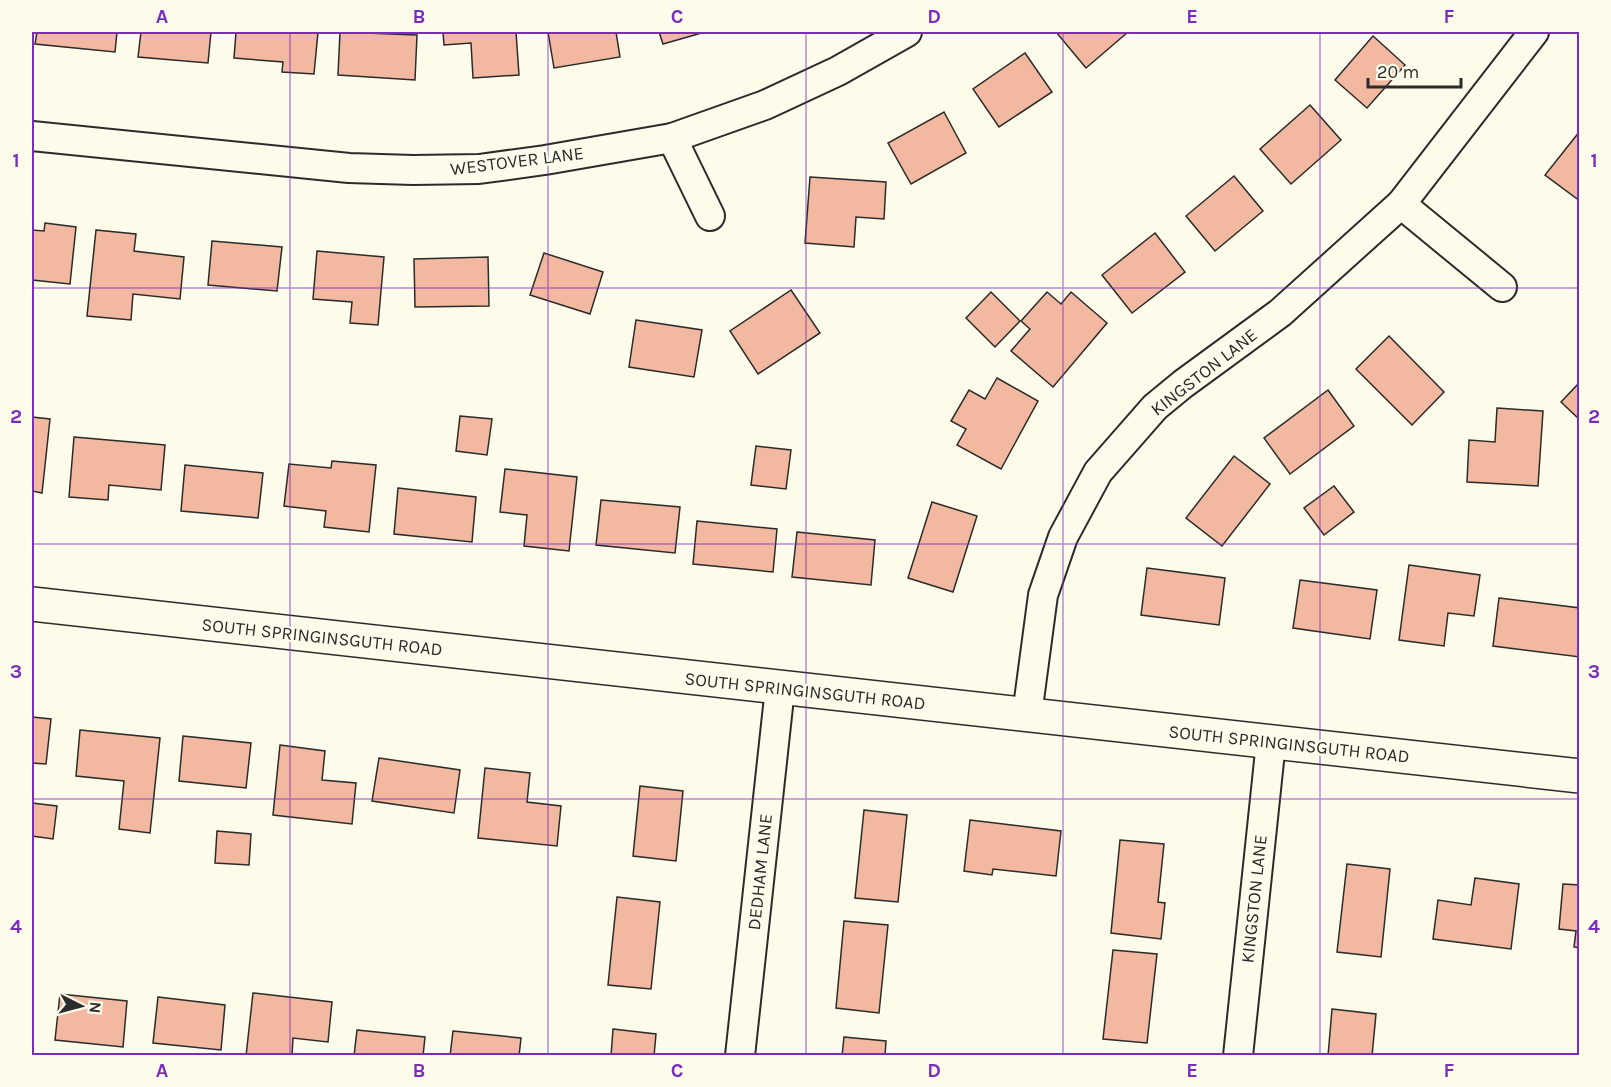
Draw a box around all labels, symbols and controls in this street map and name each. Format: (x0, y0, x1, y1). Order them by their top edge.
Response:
text: A (156, 5, 169, 28)
text: B (413, 5, 425, 28)
text: C (671, 5, 683, 28)
text: D (927, 5, 941, 28)
text: E (1186, 5, 1198, 28)
text: F (1444, 5, 1455, 28)
scale bar (1368, 51, 1461, 89)
text: 20 m (1377, 61, 1419, 83)
street label: WESTOVER LANE (449, 142, 585, 180)
text: 1 (12, 149, 20, 172)
text: 1 (1590, 149, 1598, 172)
street label: KINGSTON LANE (1146, 324, 1262, 420)
text: 2 (10, 405, 22, 428)
text: 2 (1588, 405, 1600, 428)
street label: SOUTH SPRINGINSGUTH ROAD (200, 613, 444, 661)
text: 3 (10, 660, 22, 683)
text: 3 (1588, 660, 1600, 683)
street label: SOUTH SPRINGINSGUTH ROAD (683, 667, 927, 715)
street label: SOUTH SPRINGINSGUTH ROAD (1167, 720, 1411, 768)
street label: DEDHAM LANE (743, 813, 777, 931)
street label: KINGSTON LANE (1236, 834, 1272, 964)
text: 4 (10, 915, 22, 938)
text: 4 (1588, 915, 1600, 938)
north arrow (51, 976, 111, 1036)
text: N (85, 1001, 105, 1014)
text: A (156, 1059, 169, 1082)
text: B (413, 1059, 425, 1082)
text: C (671, 1059, 683, 1082)
text: D (927, 1059, 941, 1082)
text: E (1186, 1059, 1198, 1082)
text: F (1444, 1059, 1455, 1082)

